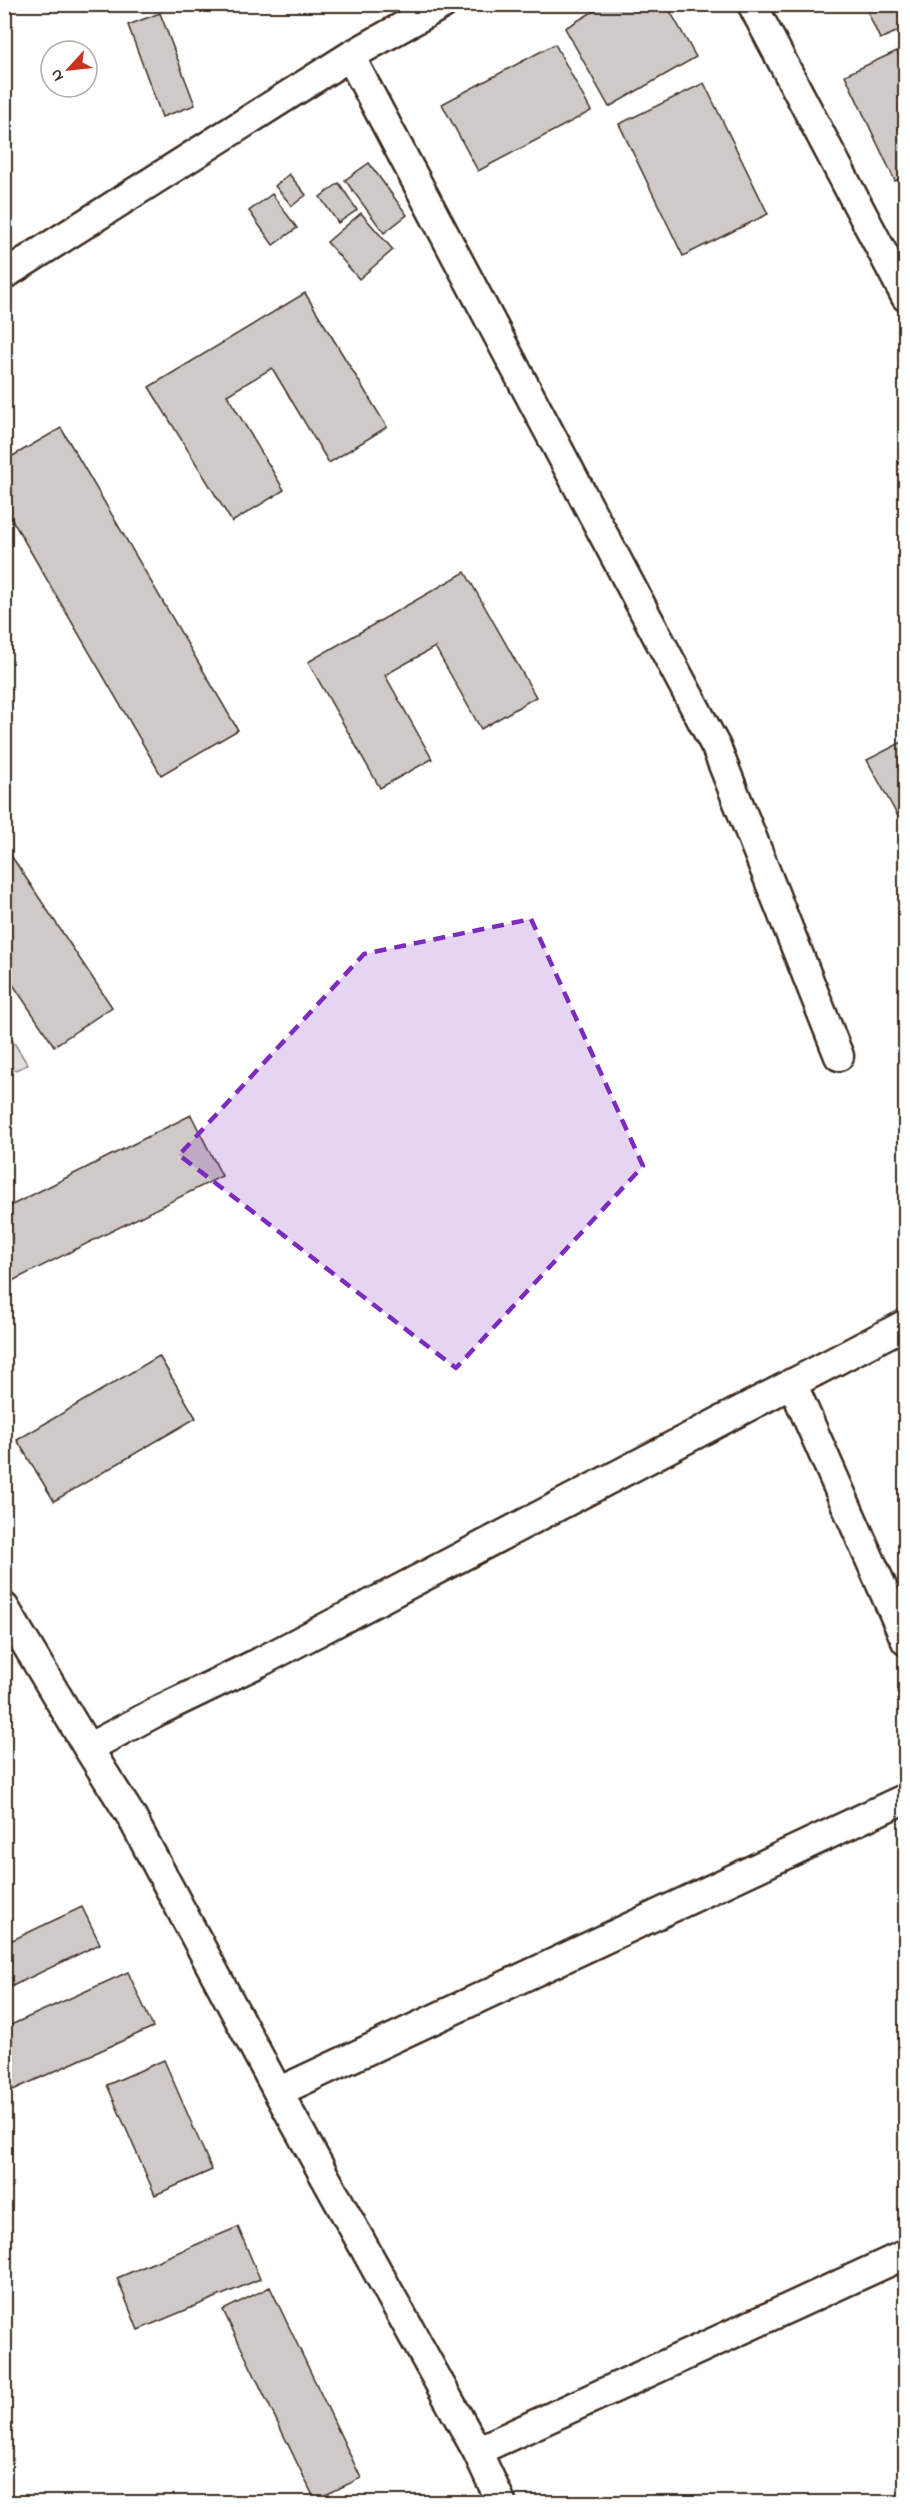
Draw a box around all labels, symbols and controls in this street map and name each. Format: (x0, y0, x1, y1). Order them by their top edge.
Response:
north arrow (39, 39, 99, 99)
text: N (44, 64, 71, 85)

